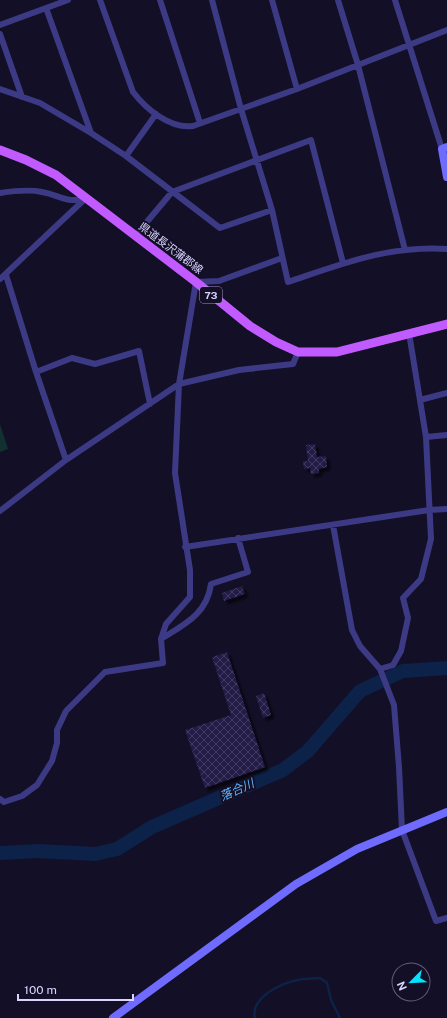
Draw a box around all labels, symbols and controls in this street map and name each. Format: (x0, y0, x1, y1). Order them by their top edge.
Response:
street label: 県道長沢蒲郡線 (137, 220, 205, 276)
road number: 73 (200, 287, 222, 303)
water label: 落合川 (218, 775, 258, 804)
north arrow (391, 962, 431, 1002)
scale bar (18, 976, 133, 1002)
text: N (395, 980, 409, 992)
text: 100 m (24, 983, 57, 997)

